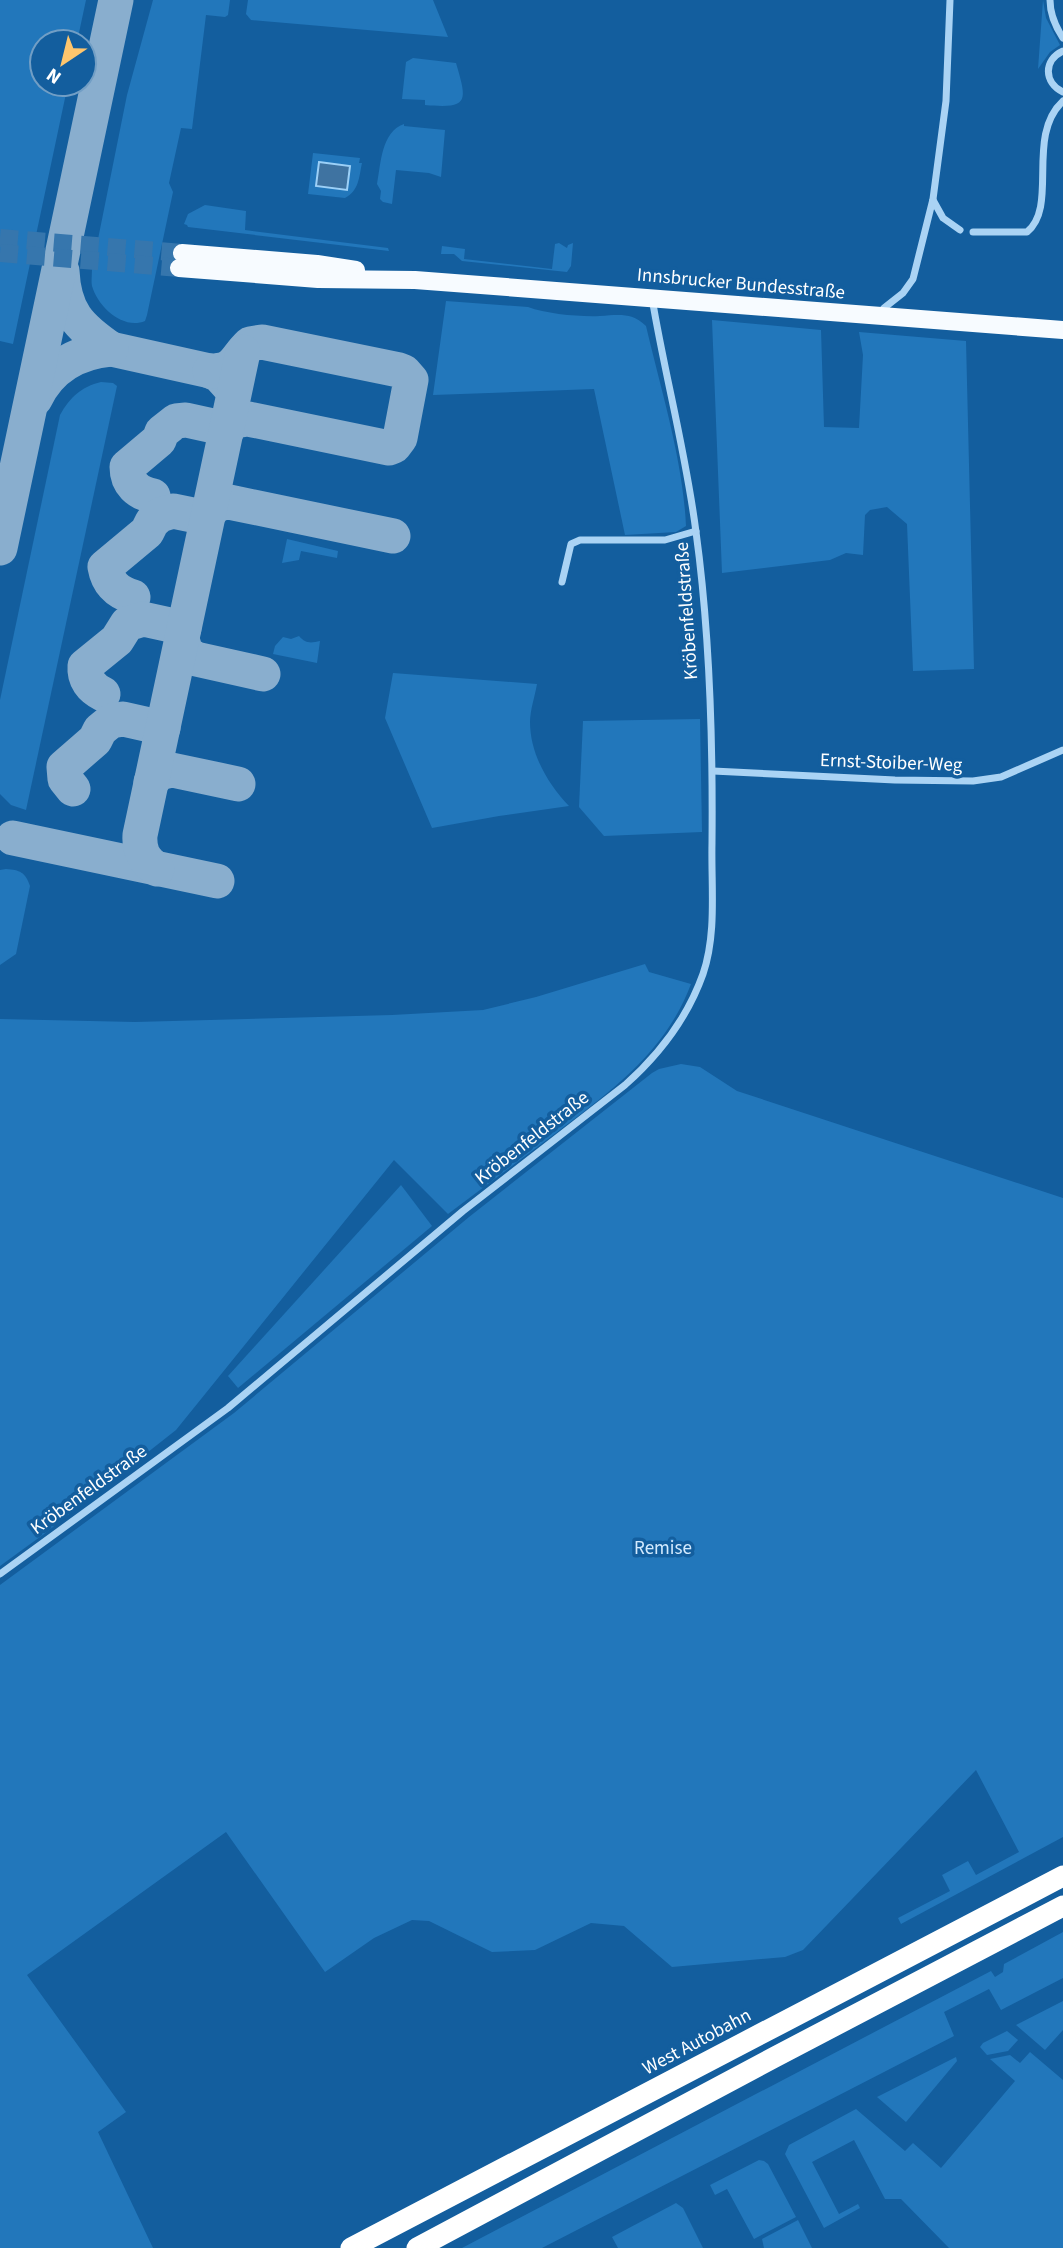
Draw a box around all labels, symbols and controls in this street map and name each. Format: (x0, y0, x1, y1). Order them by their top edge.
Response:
north arrow (28, 28, 98, 98)
text: N (41, 61, 67, 90)
street label: Innsbrucker Bundesstraße (636, 261, 846, 307)
street label: Kröbenfeldstraße (669, 541, 705, 681)
street label: Ernst-Stoiber-Weg (819, 747, 963, 779)
street label: Kröbenfeldstraße (469, 1085, 595, 1191)
street label: Kröbenfeldstraße (25, 1438, 153, 1542)
park label: Remise (634, 1535, 692, 1562)
street label: West Autobahn (638, 2002, 756, 2082)

